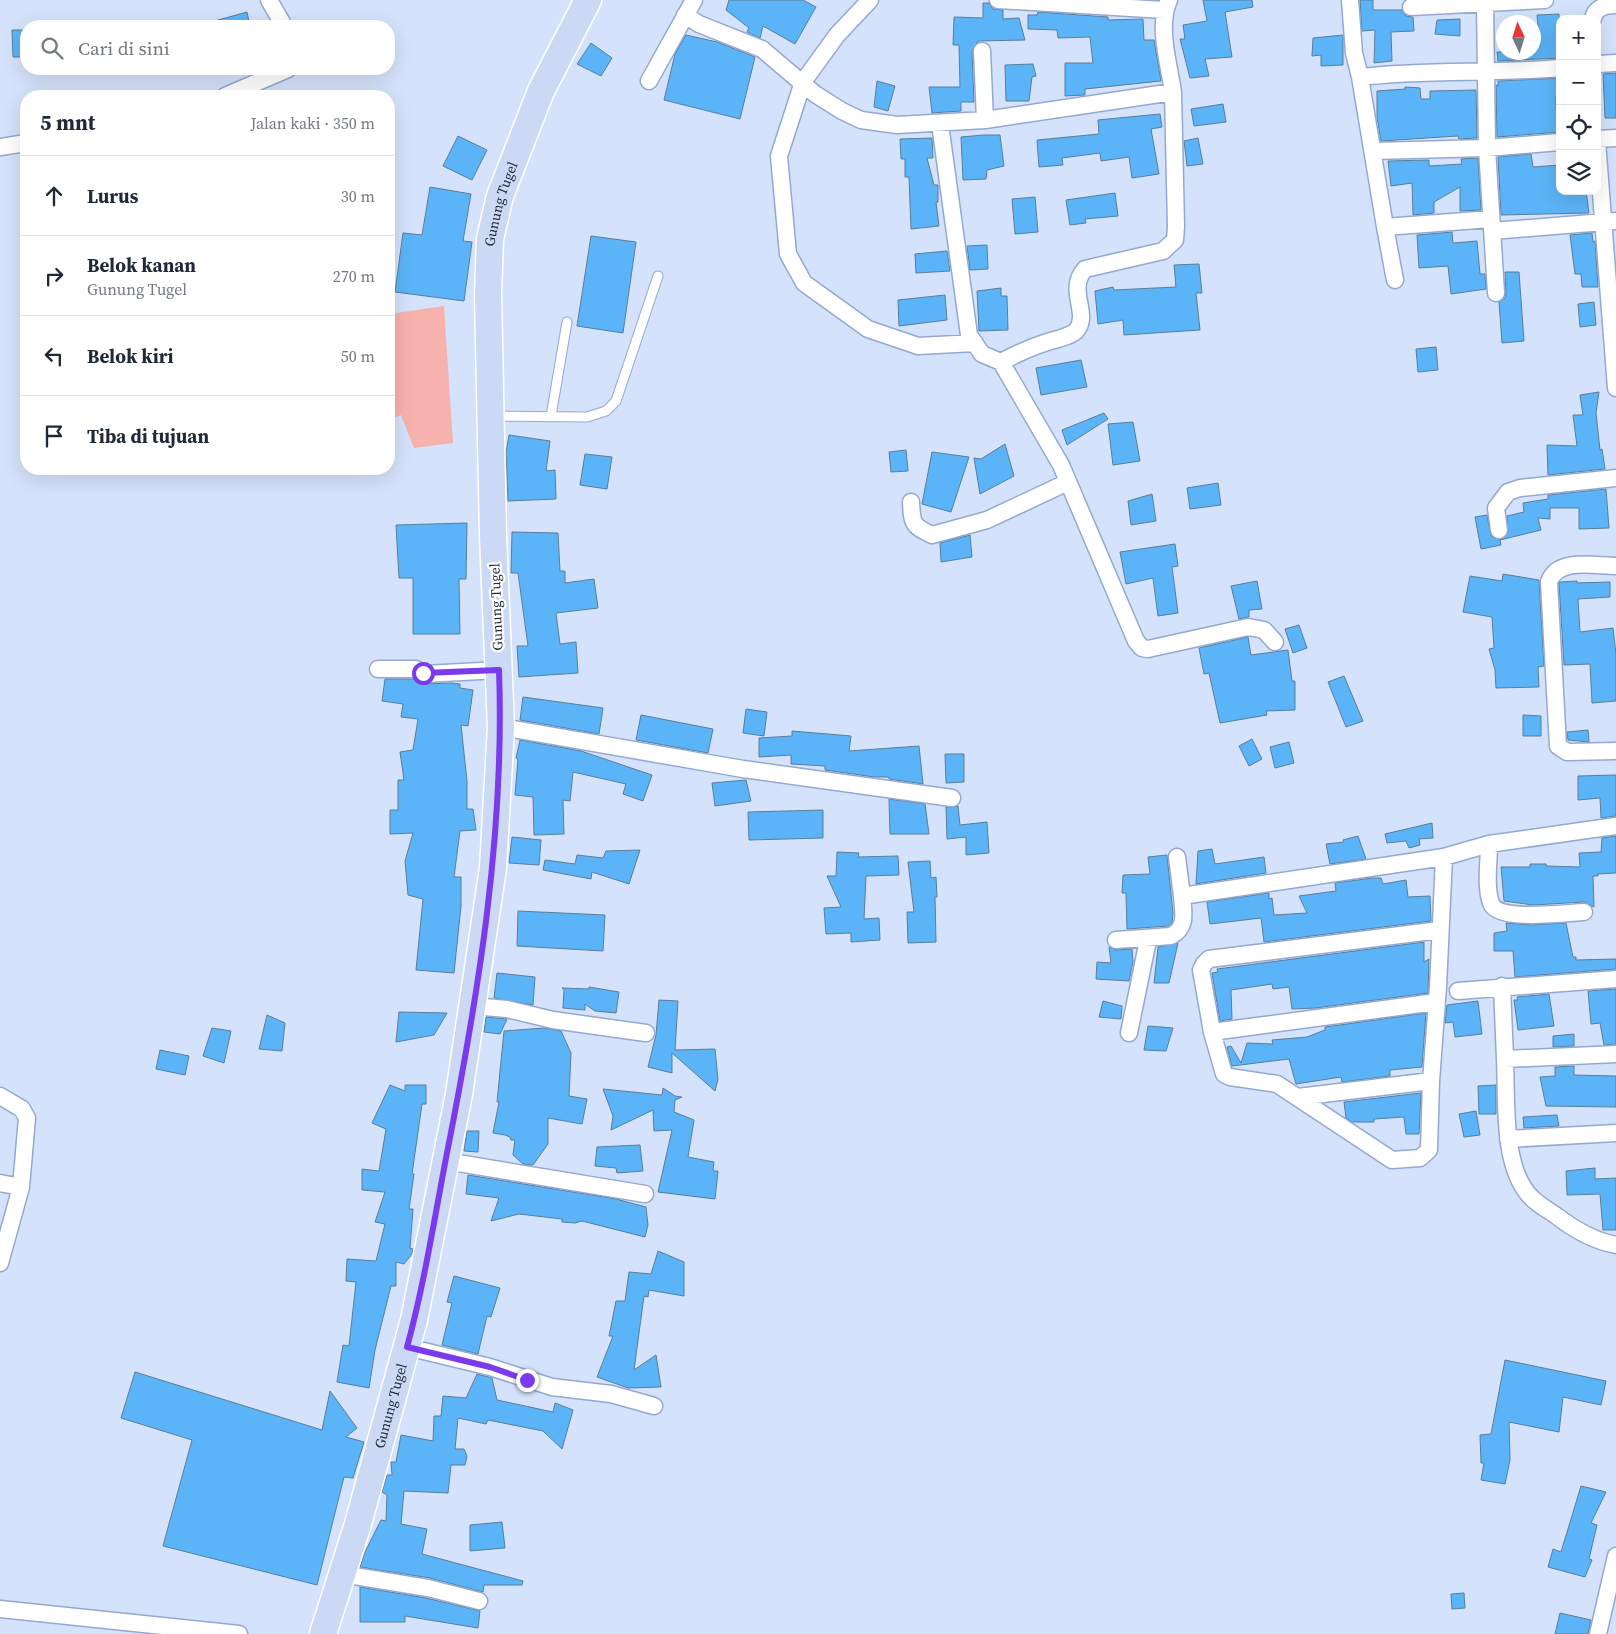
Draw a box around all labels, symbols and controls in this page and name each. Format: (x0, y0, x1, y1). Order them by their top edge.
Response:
north arrow (1496, 15, 1541, 60)
map controls (1556, 15, 1601, 195)
button: + (1556, 15, 1601, 60)
search box (20, 20, 395, 75)
icon: search (38, 34, 66, 62)
text: Cari di sini (78, 35, 170, 61)
button: − (1556, 60, 1601, 105)
button: locate (1556, 105, 1601, 150)
text: 5 mnt (40, 108, 95, 137)
text: Jalan kaki · 350 m (250, 112, 375, 134)
button: layers (1556, 150, 1601, 195)
street label: Gunung Tugel (480, 159, 522, 247)
icon: ahead (40, 182, 68, 210)
text: Lurus (87, 183, 138, 209)
text: 30 m (341, 185, 375, 207)
text: Belok kanan (87, 252, 196, 278)
icon: right (40, 262, 68, 290)
text: 270 m (333, 265, 375, 287)
text: Gunung Tugel (87, 278, 187, 300)
icon: left (40, 342, 68, 370)
text: Belok kiri (87, 343, 174, 369)
text: 50 m (341, 345, 375, 367)
icon: arrive (40, 422, 68, 450)
text: Tiba di tujuan (87, 423, 209, 449)
street label: Gunung Tugel (484, 563, 508, 651)
route start (412, 662, 435, 685)
street label: Gunung Tugel (369, 1361, 412, 1451)
route end (516, 1369, 539, 1392)

